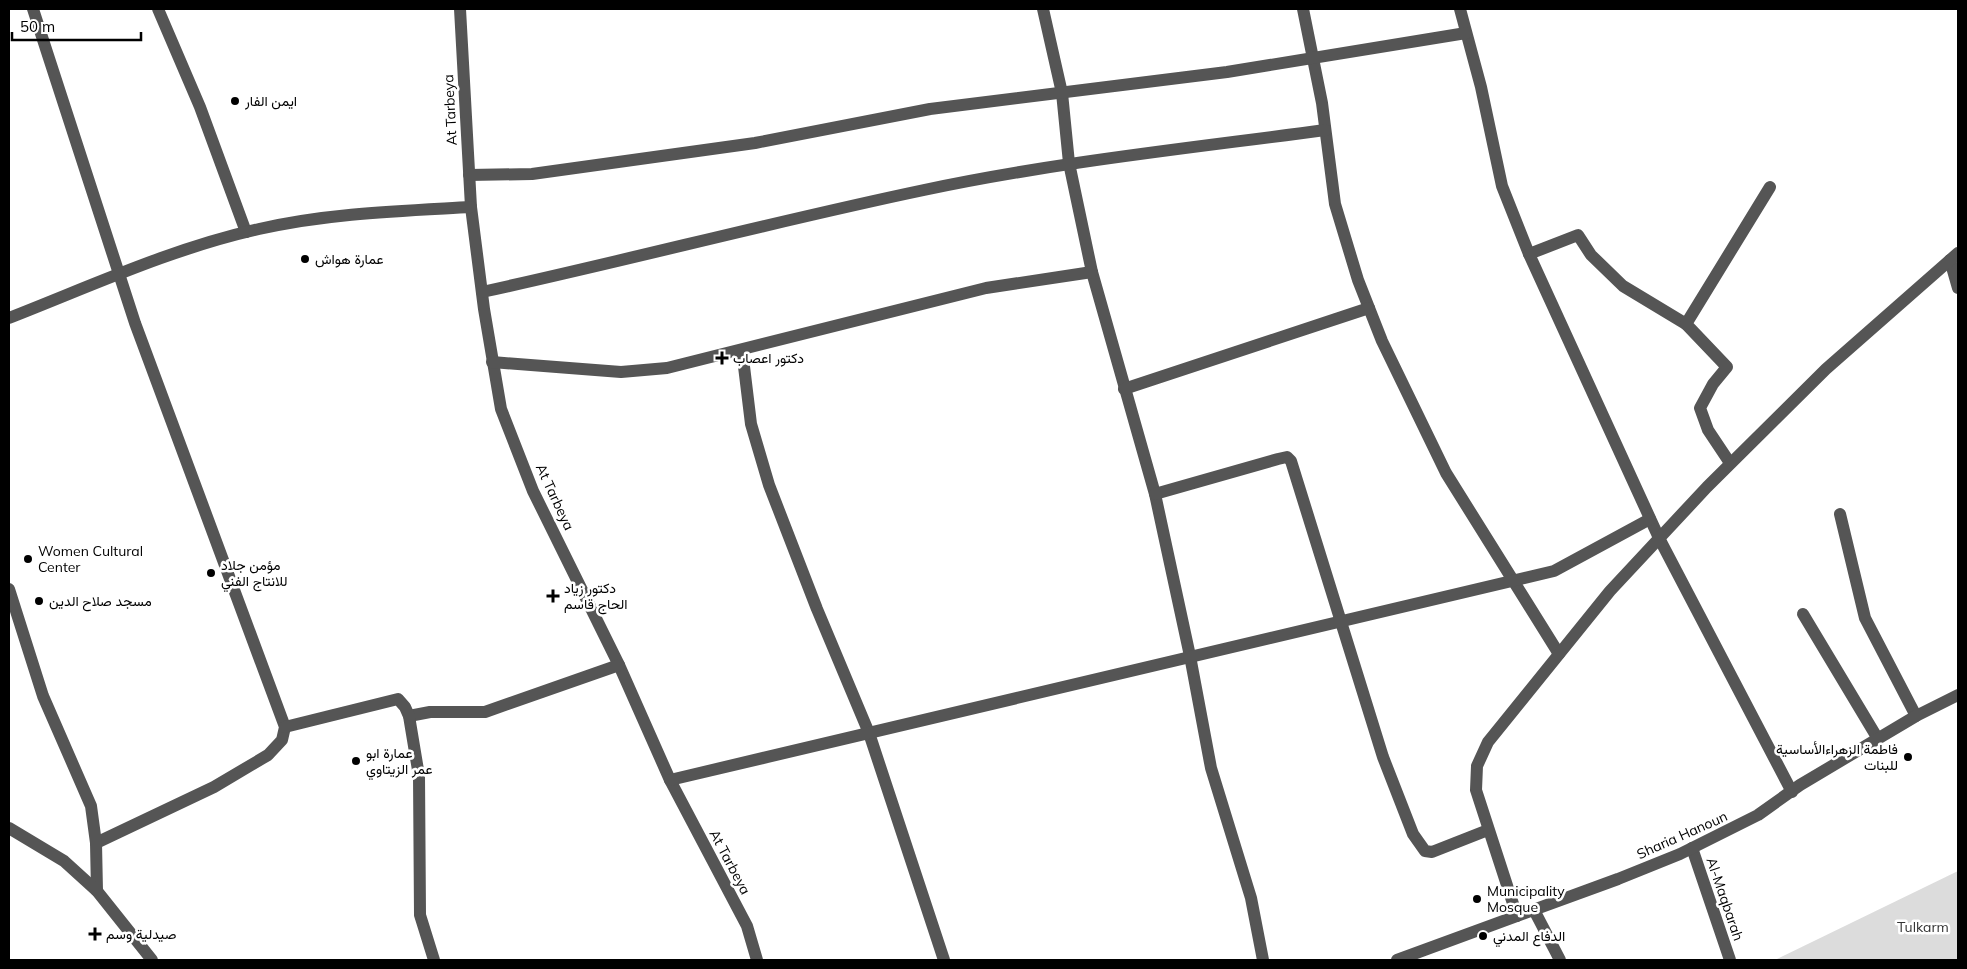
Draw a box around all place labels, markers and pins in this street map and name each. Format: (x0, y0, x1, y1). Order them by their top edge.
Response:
place label: ايمن الفار (244, 92, 297, 110)
marker: ايمن الفار (229, 95, 241, 107)
place label: عمارة هواش (315, 250, 384, 268)
marker: عمارة هواش (299, 253, 311, 265)
place label: دكتور اعصاب (733, 349, 804, 367)
marker: دكتور اعصاب (715, 351, 729, 365)
place label: Women Cultural Center (38, 542, 143, 576)
marker: Women Cultural Center (22, 553, 34, 565)
place label: مؤمن جلاد للانتاج الفني (221, 556, 288, 593)
marker: مؤمن جلاد للانتاج الفني (205, 567, 217, 579)
place label: دكتور زياد الحاج قاسم (564, 579, 627, 615)
marker: دكتور زياد الحاج قاسم (546, 589, 560, 603)
place label: مسجد صلاح الدين (49, 592, 152, 612)
marker: مسجد صلاح الدين (33, 595, 45, 607)
place label: فاطمة الزهراءالأساسية للبنات (1776, 740, 1898, 774)
place label: عمارة ابو عمر الزيتاوي (366, 744, 433, 781)
marker: فاطمة الزهراءالأساسية للبنات (1902, 751, 1914, 763)
marker: عمارة ابو عمر الزيتاوي (350, 755, 362, 767)
place label: Municipality Mosque (1487, 882, 1565, 916)
marker: Municipality Mosque (1471, 893, 1483, 905)
place label: صيدلية وسم (106, 925, 177, 943)
marker: صيدلية وسم (88, 927, 102, 941)
place label: الدفاع المدني (1493, 927, 1565, 948)
marker: الدفاع المدني (1477, 930, 1489, 942)

